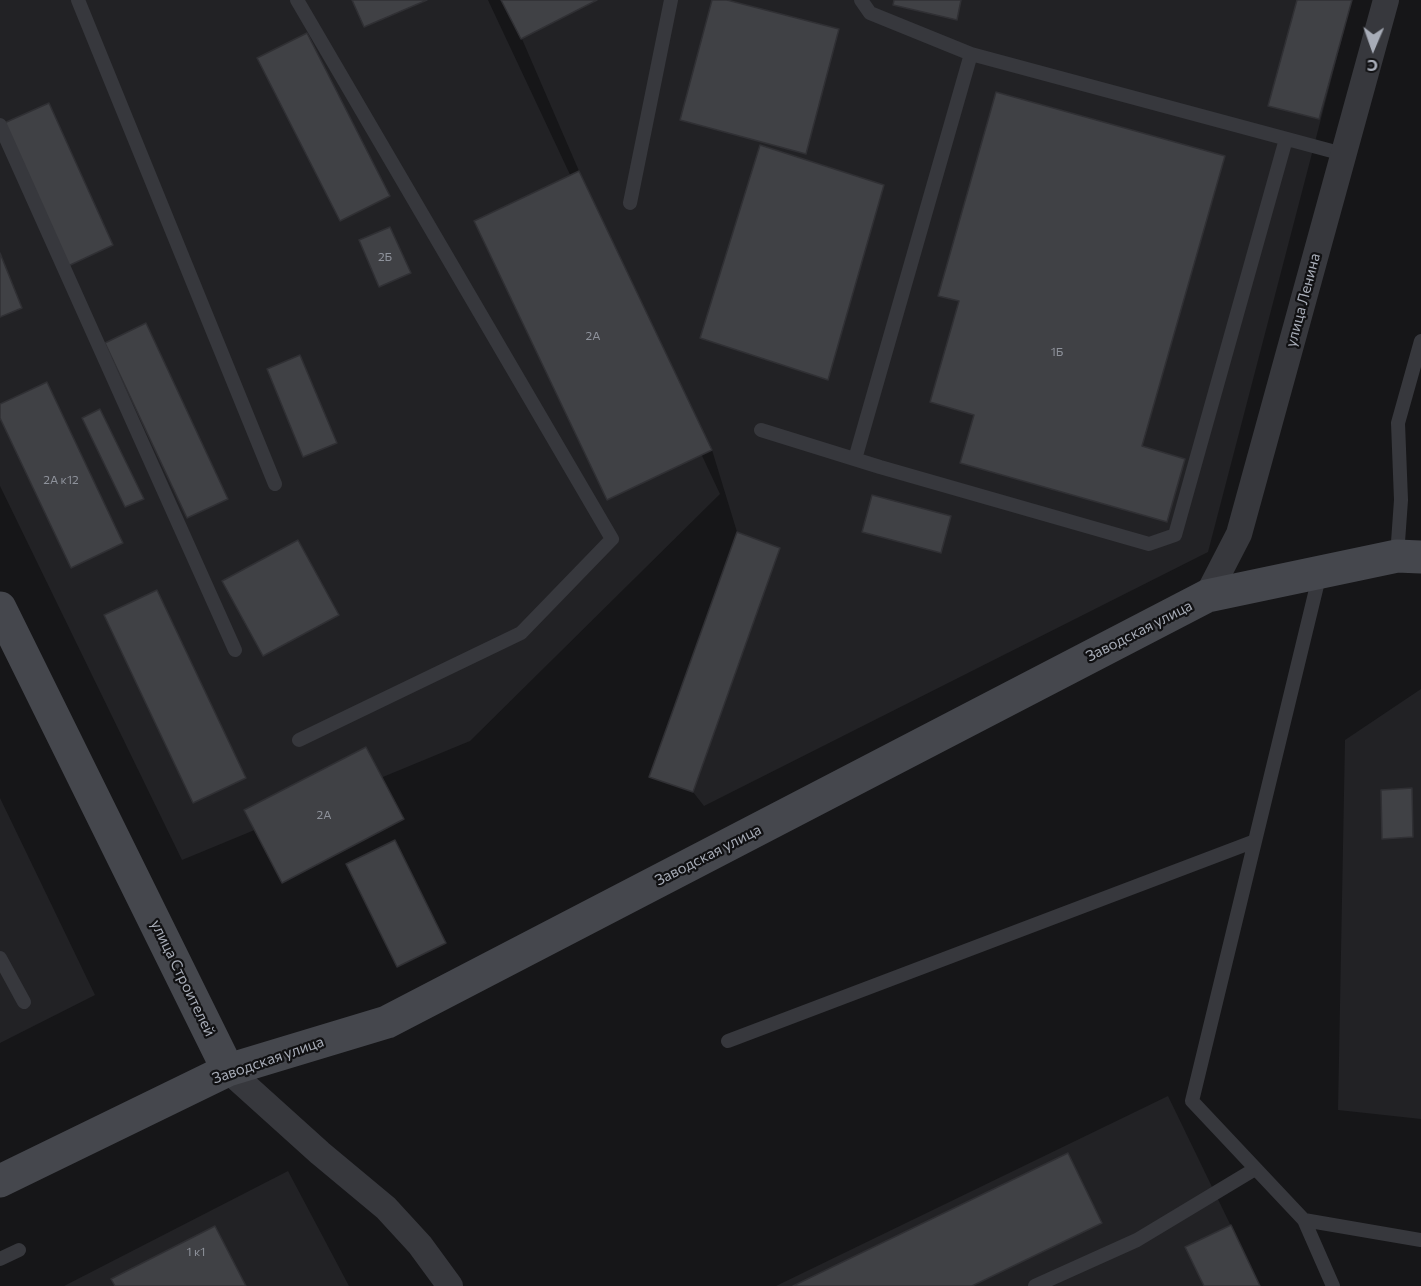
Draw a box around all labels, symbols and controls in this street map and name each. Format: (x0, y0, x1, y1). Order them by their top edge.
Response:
north arrow (1343, 18, 1403, 78)
text: С (1367, 57, 1378, 76)
house number: 2Б (378, 250, 392, 264)
street label: улица Ленина (1282, 251, 1324, 349)
house number: 2А (586, 329, 600, 343)
house number: 1Б (1051, 345, 1063, 359)
house number: 2А к12 (43, 473, 79, 487)
street label: Заводская улица (1083, 596, 1195, 666)
house number: 2А (317, 808, 331, 822)
street label: Заводская улица (652, 820, 764, 890)
street label: улица Строителей (147, 917, 219, 1039)
street label: Заводская улица (210, 1032, 326, 1088)
house number: 1 к1 (187, 1245, 205, 1259)

